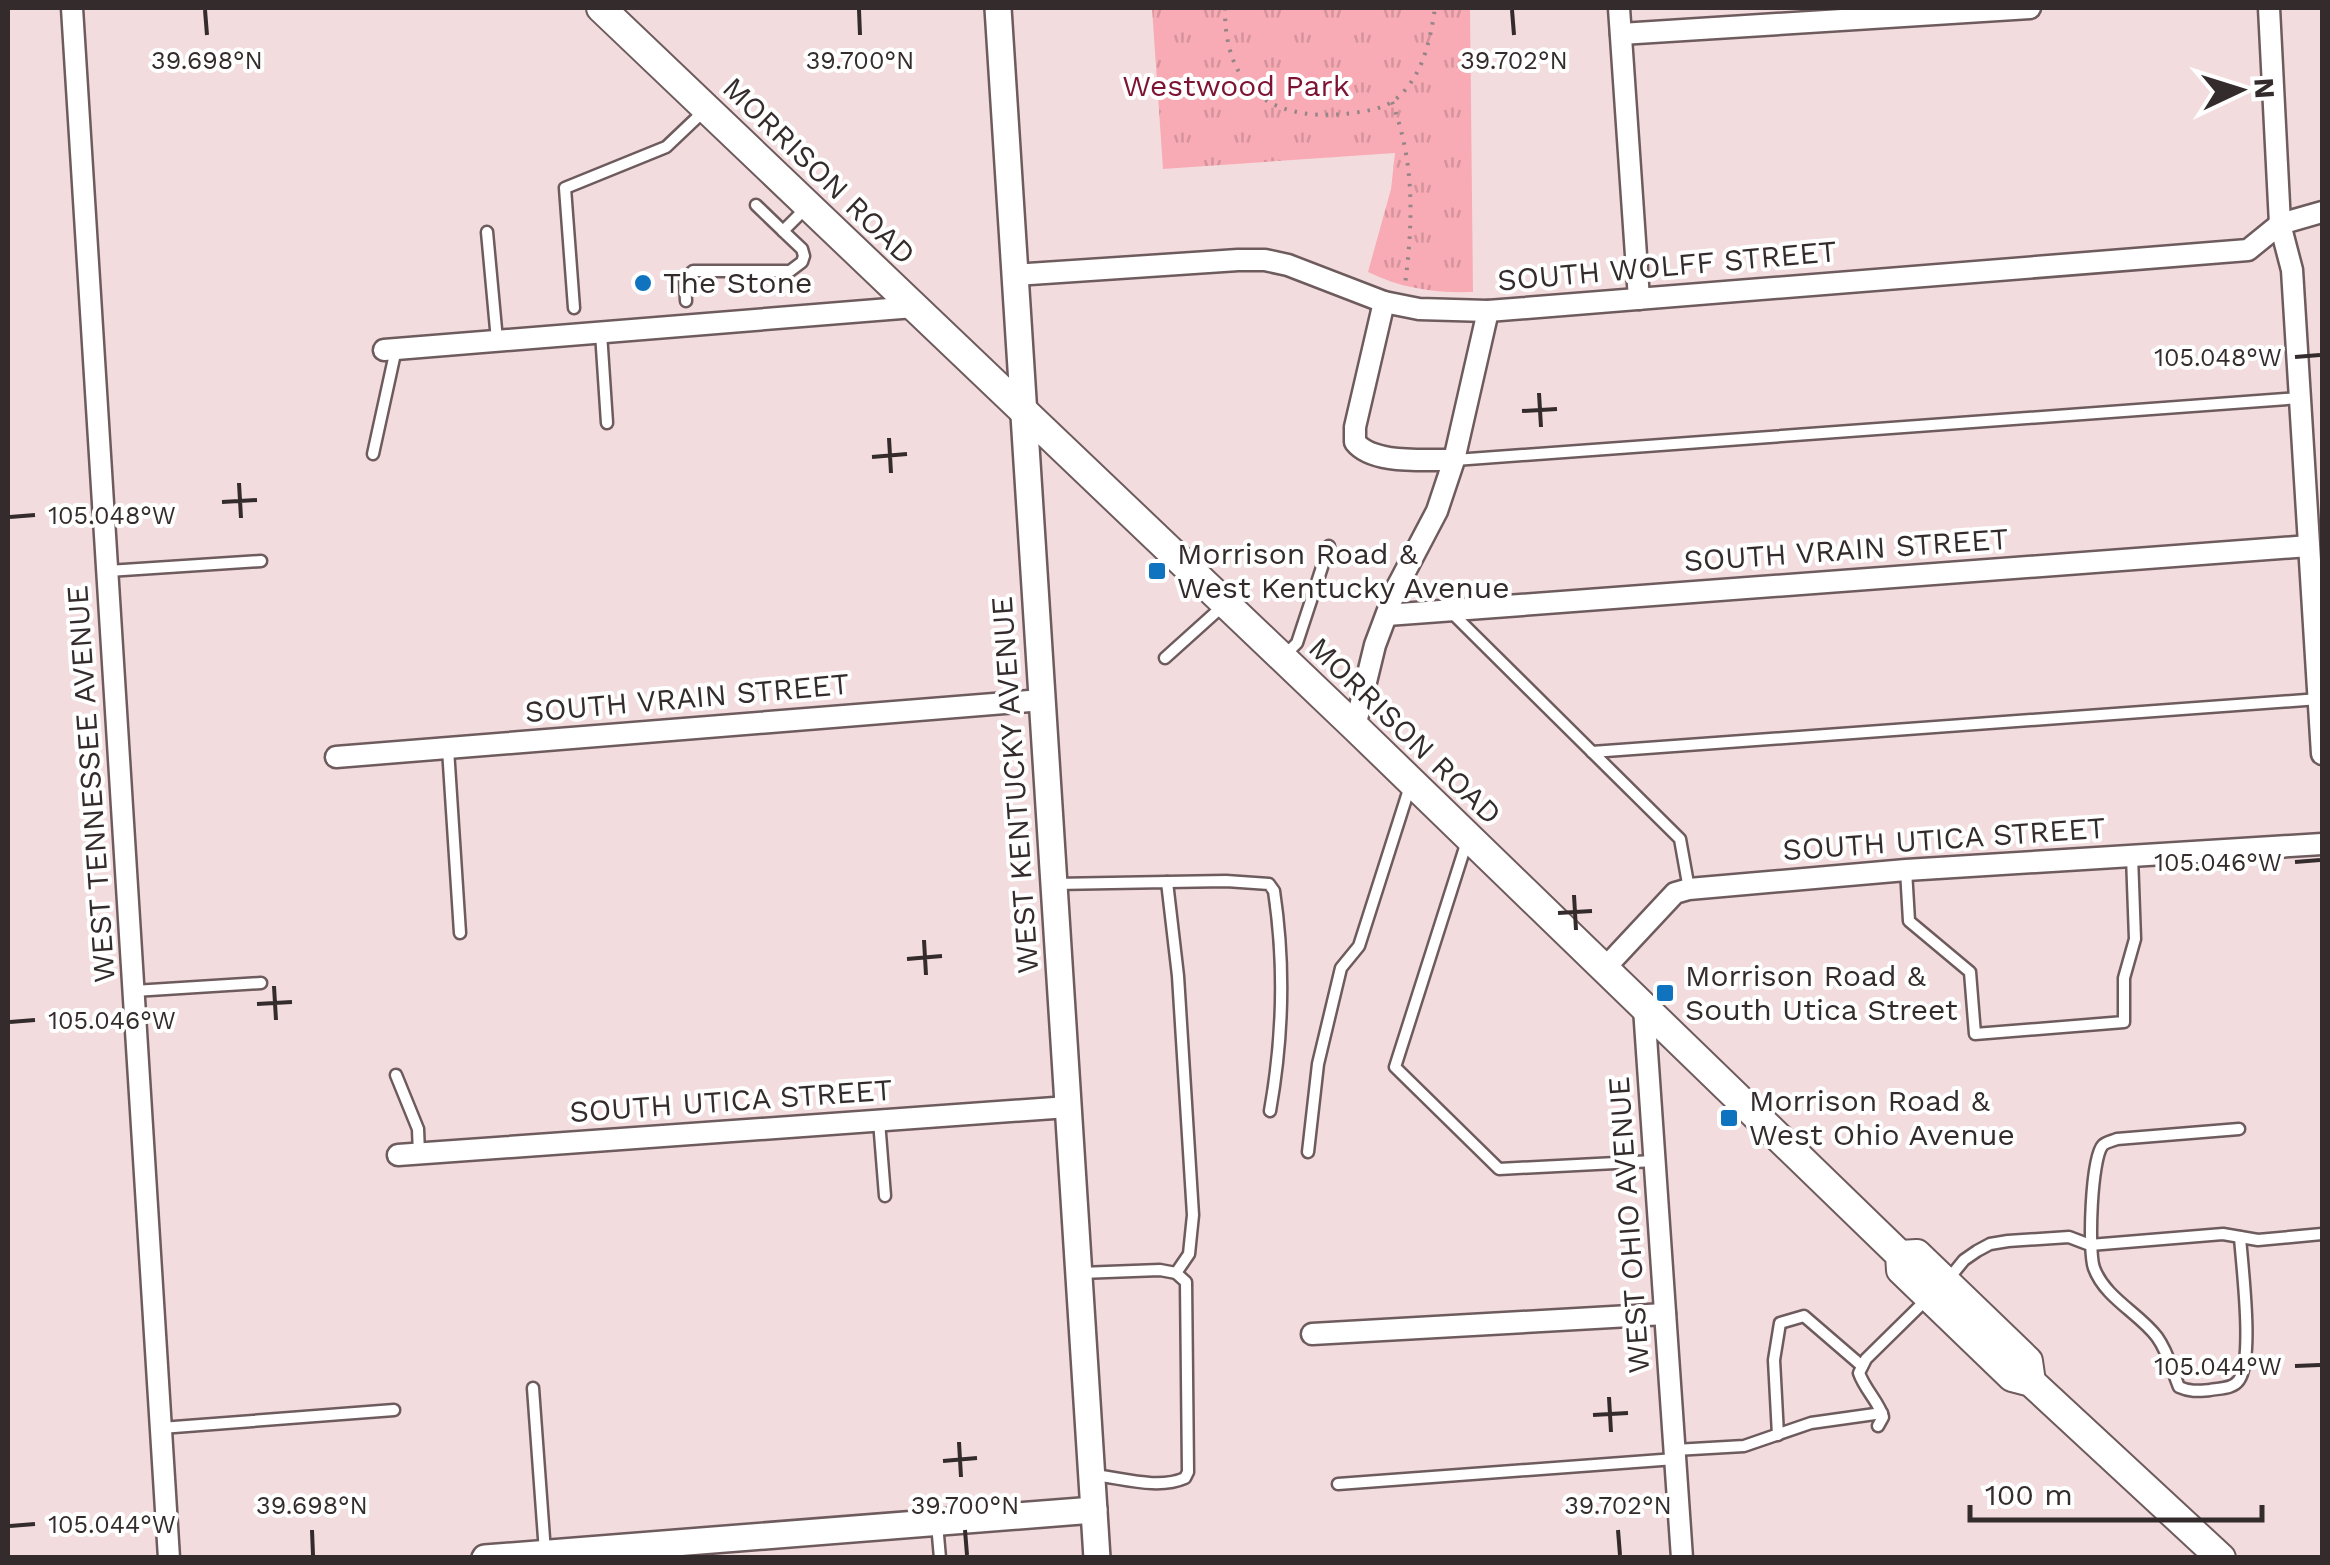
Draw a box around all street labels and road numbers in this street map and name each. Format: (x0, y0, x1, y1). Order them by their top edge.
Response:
street label: MORRISON ROAD (716, 70, 923, 271)
street label: SOUTH WOLFF STREET (1496, 233, 1838, 298)
street label: SOUTH VRAIN STREET (1682, 521, 2009, 578)
street label: WEST TENNESSEE AVENUE (59, 584, 122, 984)
street label: WEST KENTUCKY AVENUE (984, 595, 1045, 975)
street label: MORRISON ROAD (1302, 630, 1509, 831)
street label: SOUTH VRAIN STREET (523, 666, 851, 729)
street label: SOUTH UTICA STREET (1781, 810, 2107, 867)
street label: SOUTH UTICA STREET (568, 1072, 894, 1129)
street label: WEST OHIO AVENUE (1601, 1075, 1656, 1375)

